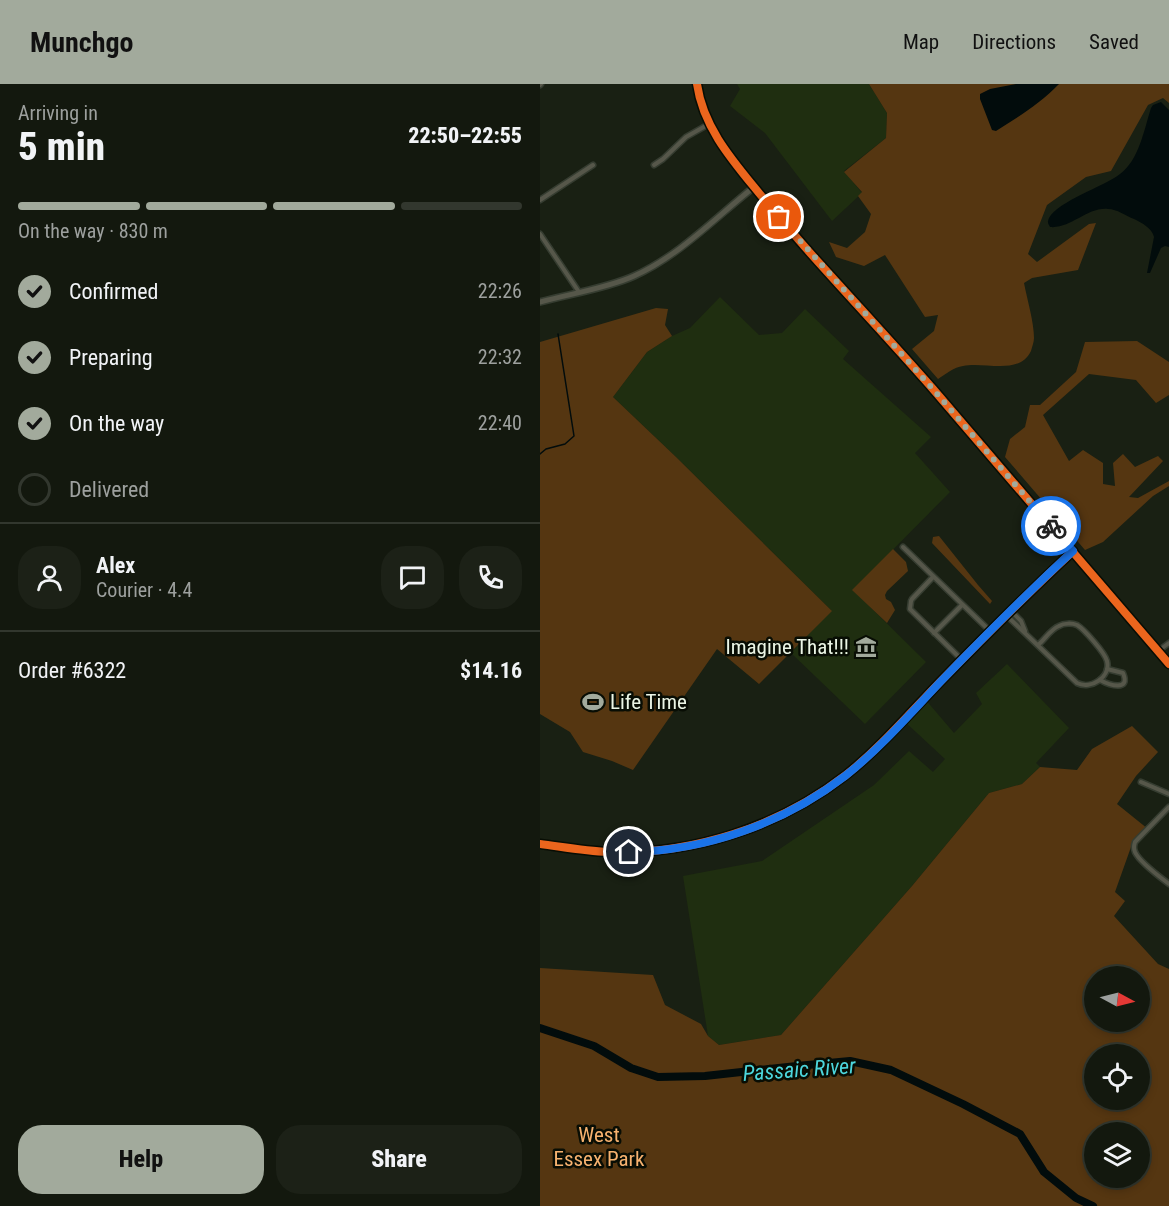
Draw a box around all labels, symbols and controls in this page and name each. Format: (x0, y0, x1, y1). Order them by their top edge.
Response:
text: Munchgo (30, 26, 133, 59)
text: Map (903, 30, 939, 54)
text: Directions (972, 30, 1056, 54)
text: Saved (1089, 30, 1139, 54)
text: Arriving in (18, 101, 98, 125)
text: 22:50–22:55 (408, 123, 522, 148)
text: 5 min (18, 124, 105, 170)
pin (753, 191, 804, 242)
icon: bag (762, 200, 795, 233)
text: On the way · 830 m (18, 219, 168, 243)
icon: check (18, 275, 51, 308)
text: Confirmed (69, 279, 158, 304)
text: 22:26 (478, 279, 522, 303)
icon: check (18, 341, 51, 374)
text: Preparing (69, 345, 153, 370)
text: 22:32 (478, 345, 522, 369)
icon: check (18, 407, 51, 440)
text: On the way (69, 411, 164, 436)
text: 22:40 (478, 411, 522, 435)
text: Delivered (69, 477, 149, 502)
courier (1021, 496, 1081, 556)
icon: bike (1035, 510, 1068, 543)
button: person (18, 546, 81, 609)
button: chat (381, 546, 444, 609)
button: phone (459, 546, 522, 609)
text: Alex (96, 553, 135, 578)
text: Courier · 4.4 (96, 578, 192, 602)
place label: Imagine That!!! (725, 635, 849, 659)
museum icon: Imagine That!!! (854, 635, 878, 659)
text: Order #6322 (18, 658, 126, 683)
text: $14.16 (460, 658, 522, 683)
sports icon: Life Time (581, 690, 605, 714)
place label: Life Time (610, 690, 687, 714)
pin (603, 826, 654, 877)
icon: home (612, 835, 645, 868)
north arrow (1084, 966, 1150, 1032)
map controls (1084, 966, 1150, 1188)
button: locate (1084, 1044, 1150, 1110)
water label: Passaic River (742, 1053, 857, 1086)
button: layers (1084, 1122, 1150, 1188)
park label: West Essex Park (554, 1123, 645, 1171)
button: Help (18, 1125, 264, 1194)
button: Share (276, 1125, 522, 1194)

